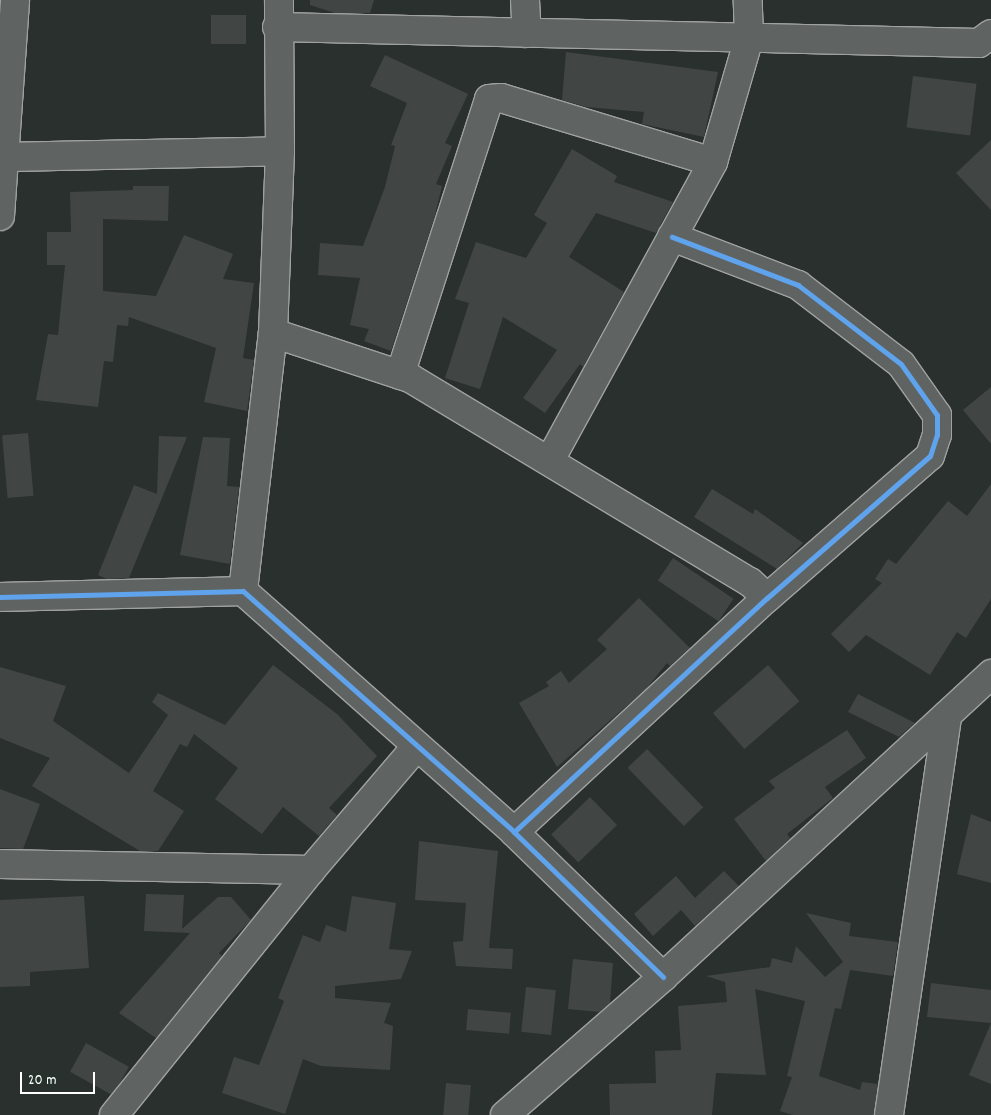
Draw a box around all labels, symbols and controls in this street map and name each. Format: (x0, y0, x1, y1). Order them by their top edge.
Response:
scale bar (22, 1062, 98, 1094)
text: 20 m (28, 1070, 56, 1092)

